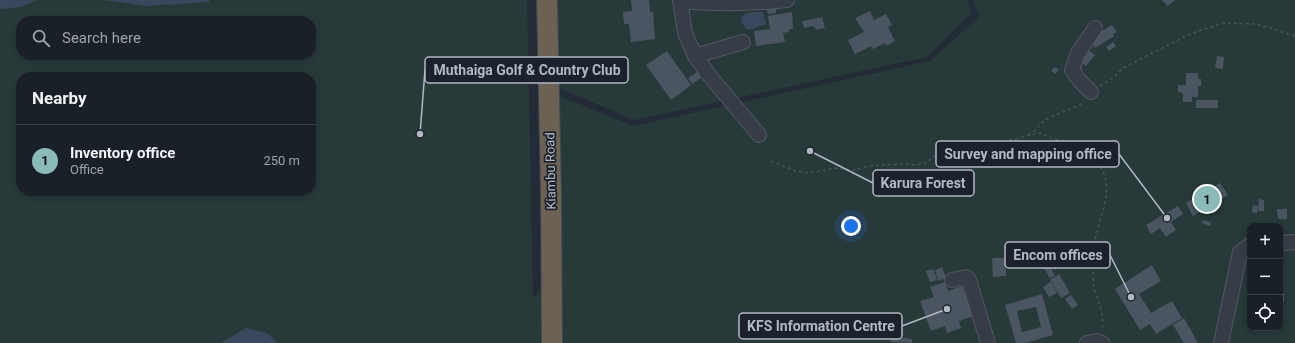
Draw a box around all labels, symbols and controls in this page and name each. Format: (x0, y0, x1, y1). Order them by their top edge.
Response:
search box (16, 16, 316, 60)
icon: search (30, 27, 52, 49)
text: Search here (62, 29, 141, 47)
callout: Muthaiga Golf & Country Club (425, 57, 628, 83)
text: Muthaiga Golf & Country Club (433, 62, 621, 78)
text: Nearby (32, 88, 87, 108)
street label: Kiambu Road (542, 132, 559, 210)
callout: Survey and mapping office (936, 141, 1119, 167)
text: Inventory office (70, 144, 175, 162)
text: Survey and mapping office (944, 146, 1112, 162)
text: 1 (41, 153, 49, 168)
text: 250 m (263, 153, 300, 168)
text: Office (70, 162, 104, 177)
callout: Karura Forest (873, 170, 974, 196)
text: Karura Forest (880, 175, 966, 191)
pin: 1 (1194, 184, 1220, 214)
your location (841, 216, 861, 236)
map controls (1247, 223, 1283, 331)
button: + (1247, 223, 1283, 259)
callout: Encom offices (1005, 242, 1110, 268)
text: Encom offices (1013, 247, 1103, 263)
button: − (1247, 259, 1283, 295)
button: locate (1247, 295, 1283, 331)
callout: KFS Information Centre (739, 313, 902, 339)
text: KFS Information Centre (747, 318, 895, 334)

